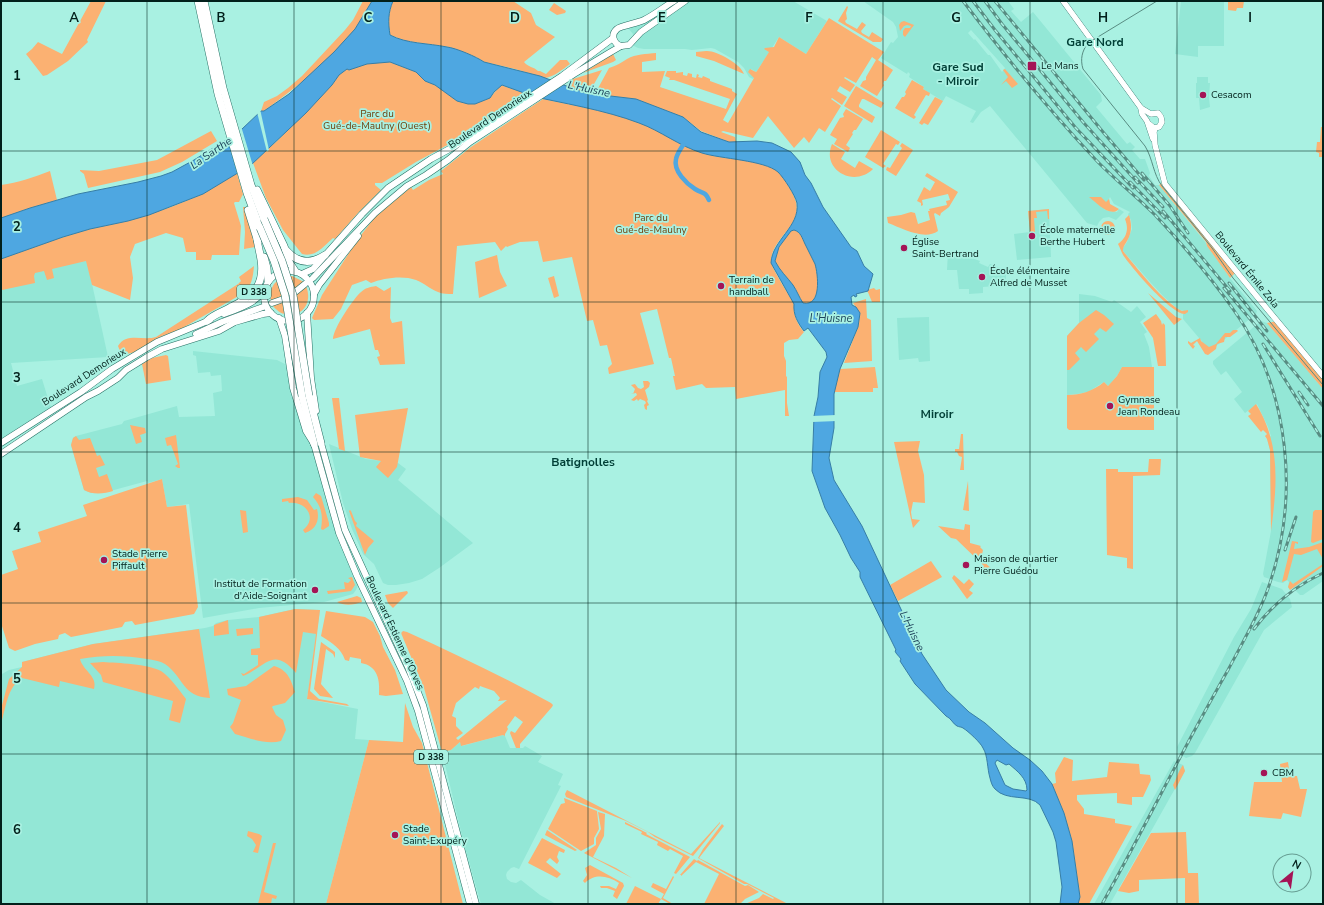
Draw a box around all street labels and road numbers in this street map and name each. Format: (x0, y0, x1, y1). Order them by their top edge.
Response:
street label: Boulevard Demorieux (446, 86, 535, 152)
street label: Boulevard Émile Zola (1212, 229, 1282, 311)
road number: D 338 (237, 285, 271, 299)
street label: Boulevard Demorieux (39, 344, 129, 409)
street label: Boulevard Estienne d'Orves (362, 574, 428, 692)
road number: D 338 (414, 750, 448, 764)

